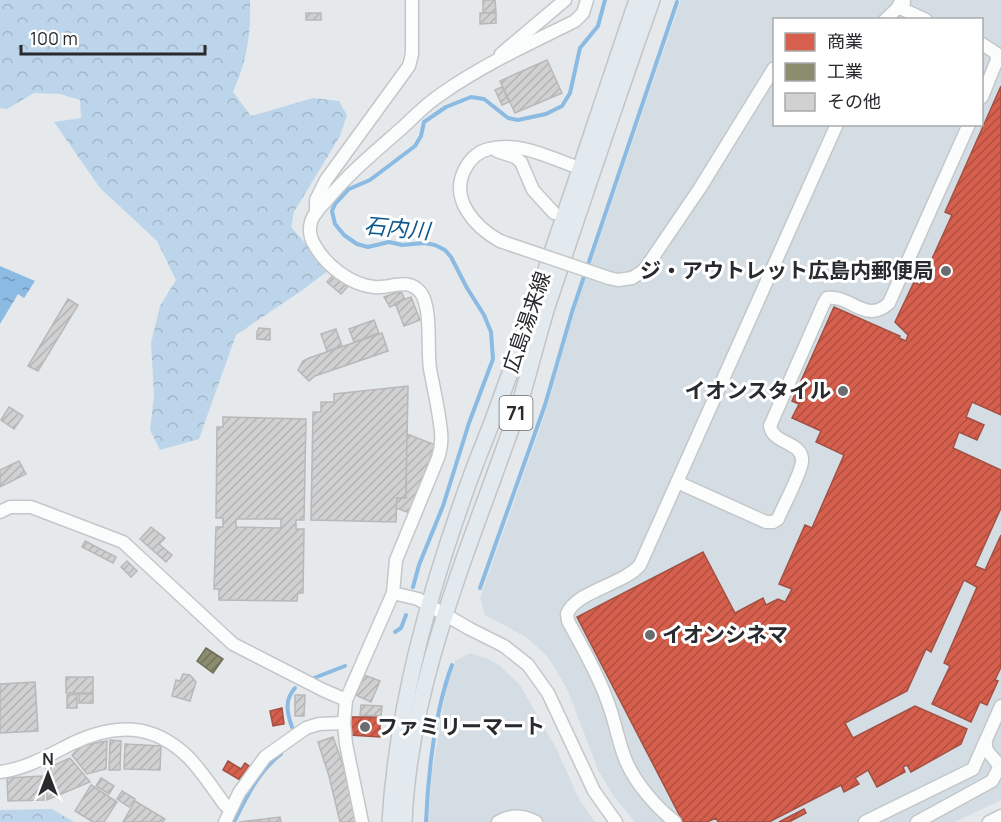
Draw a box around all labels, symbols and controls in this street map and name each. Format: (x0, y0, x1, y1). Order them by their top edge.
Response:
scale bar (21, 18, 206, 56)
legend (773, 18, 983, 126)
text: 100 m (30, 26, 78, 50)
text: 商業 (827, 29, 863, 53)
text: 工業 (827, 59, 863, 83)
text: その他 (827, 89, 881, 113)
water label: 石内川 (363, 210, 433, 246)
place label: ジ・アウトレット広島内郵便局 (640, 256, 934, 284)
marker: ジ・アウトレット広島内郵便局 (939, 264, 953, 278)
street label: 広島湯来線 (496, 267, 556, 376)
place label: イオンスタイル (684, 376, 831, 404)
marker: イオンスタイル (836, 384, 850, 398)
road number: 71 (500, 396, 532, 430)
place label: イオンシネマ (662, 620, 788, 648)
marker: イオンシネマ (643, 628, 657, 642)
place label: ファミリーマート (377, 712, 545, 740)
marker: ファミリーマート (358, 720, 372, 734)
north arrow (18, 744, 78, 804)
text: N (42, 748, 54, 770)

